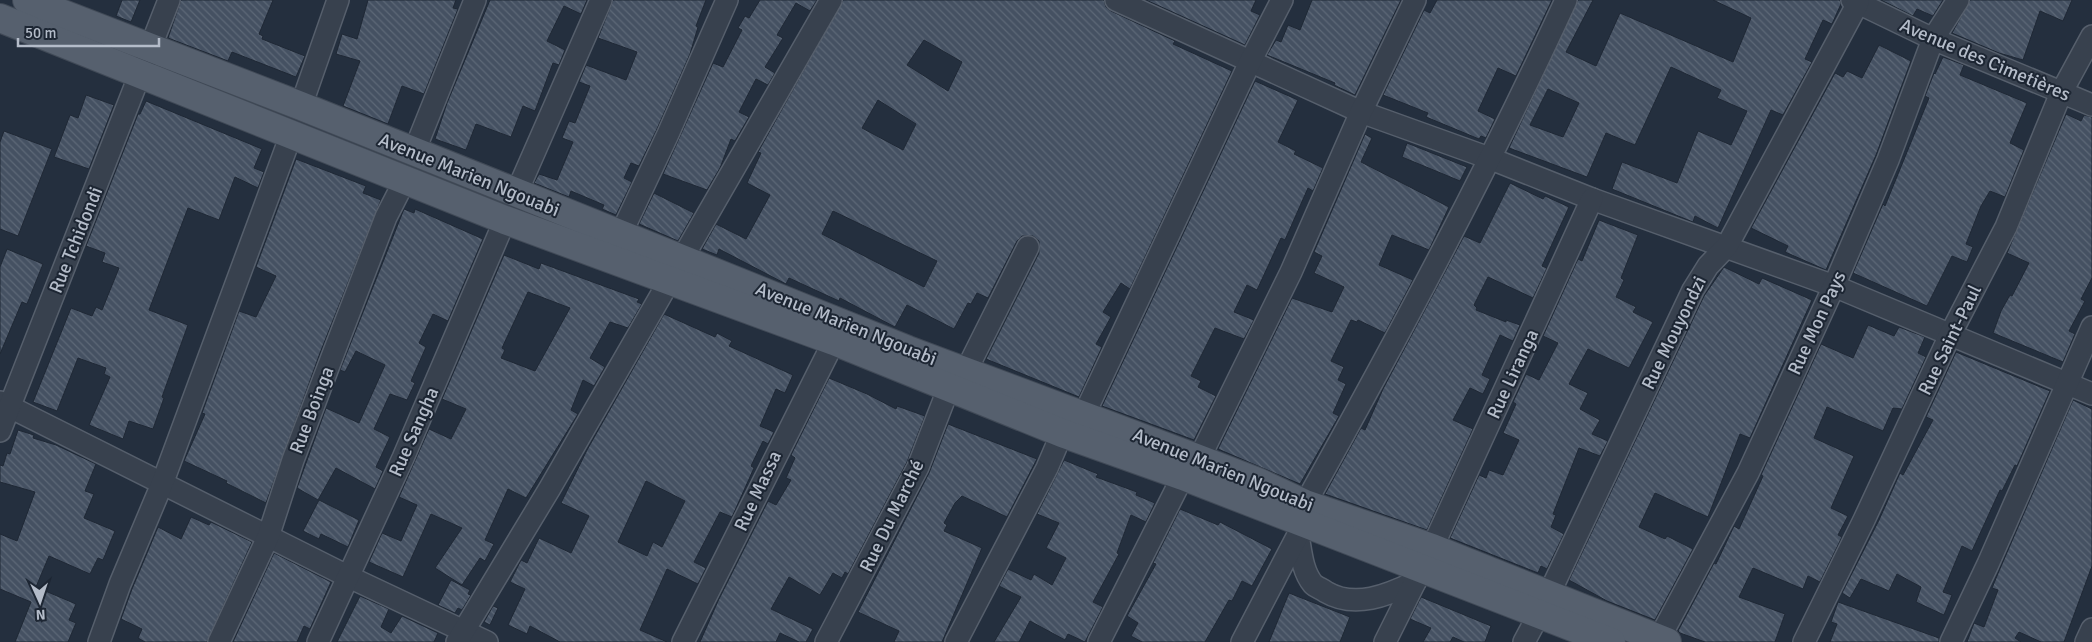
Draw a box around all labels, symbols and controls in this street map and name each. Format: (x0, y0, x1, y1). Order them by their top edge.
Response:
street label: Avenue des Cimetières (1896, 13, 2074, 107)
scale bar (18, 15, 159, 47)
text: 50 m (25, 24, 56, 42)
street label: Avenue Marien Ngouabi (375, 128, 563, 222)
street label: Rue Tchidondi (44, 183, 108, 297)
street label: Rue Mon Pays (1783, 267, 1851, 379)
street label: Rue Mouyondzi (1636, 272, 1712, 394)
street label: Avenue Marien Ngouabi (752, 277, 940, 371)
street label: Rue Saint-Paul (1913, 281, 1987, 399)
street label: Rue Liranga (1482, 325, 1544, 423)
street label: Rue Boinga (284, 363, 340, 457)
street label: Rue Sangha (384, 383, 444, 481)
street label: Avenue Marien Ngouabi (1129, 423, 1317, 517)
street label: Rue Massa (729, 447, 787, 535)
street label: Rue Du Marché (854, 456, 930, 576)
north arrow (15, 577, 65, 627)
text: N (35, 606, 46, 623)

